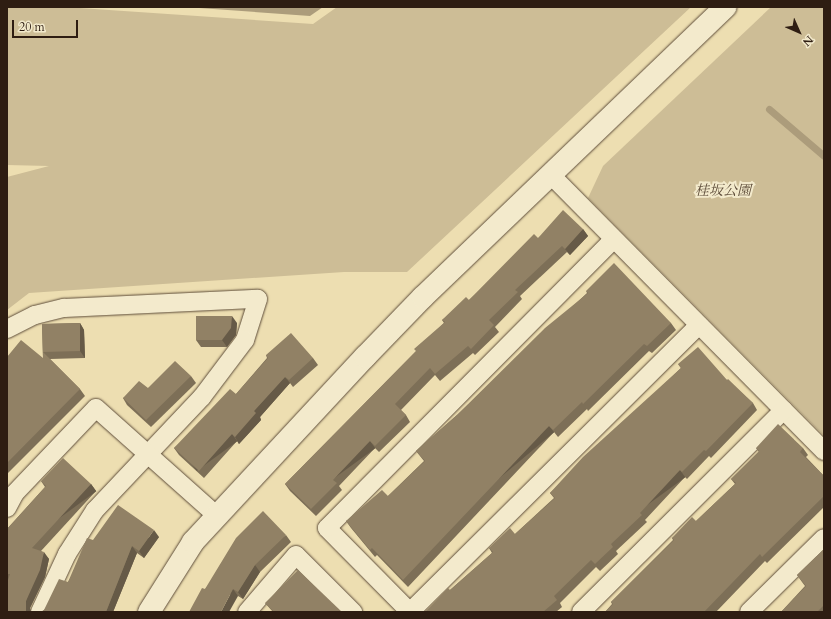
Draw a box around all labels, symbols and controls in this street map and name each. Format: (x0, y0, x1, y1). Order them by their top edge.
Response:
scale bar (14, 12, 80, 38)
north arrow (779, 12, 819, 52)
text: 20 m (19, 19, 45, 35)
text: N (799, 32, 817, 50)
park label: 桂坂公園 (695, 183, 751, 199)

